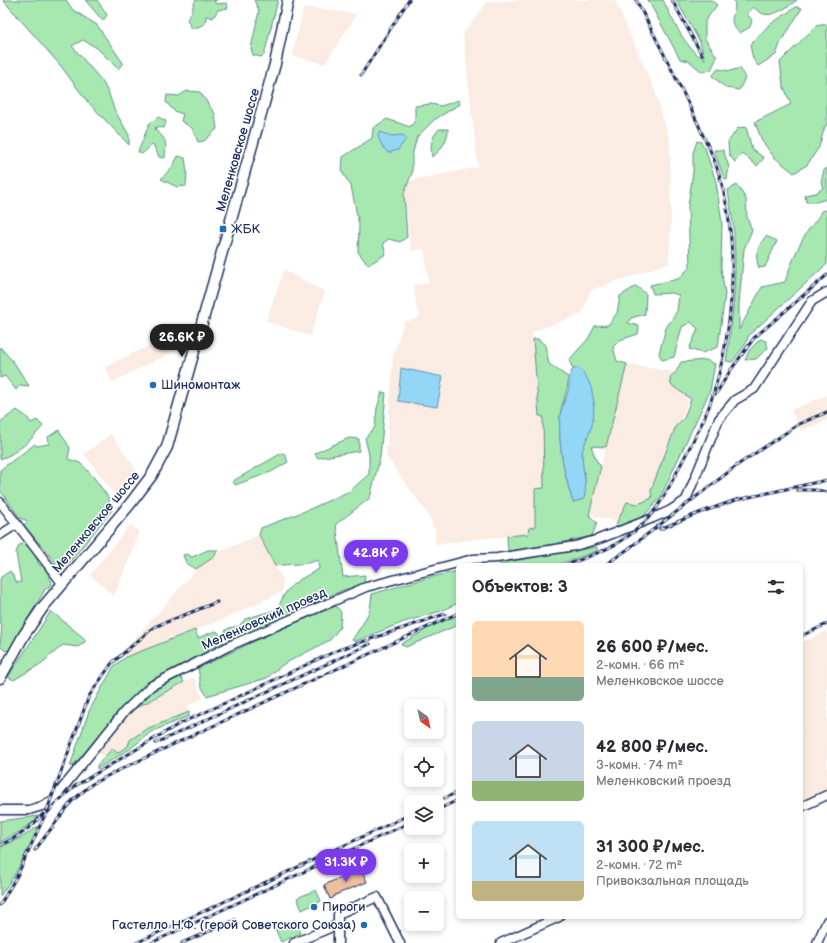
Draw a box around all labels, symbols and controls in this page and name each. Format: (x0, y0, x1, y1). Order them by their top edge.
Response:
street label: Меленковское шоссе (213, 86, 263, 214)
place label: ЖБК (231, 221, 260, 237)
marker: ЖБК (218, 224, 228, 234)
pin: 26.6K ₽ (145, 324, 219, 358)
text: 26.6K ₽ (159, 329, 205, 345)
place label: Шиномонтаж (161, 377, 241, 393)
marker: Шиномонтаж (148, 380, 158, 390)
street label: Меленковское шоссе (49, 468, 143, 576)
pin: 42.8K ₽ (339, 540, 413, 574)
text: 42.8K ₽ (353, 545, 399, 561)
icon: filters (765, 576, 787, 598)
text: Объектов: 3 (472, 577, 568, 597)
street label: Меленковский проезд (199, 584, 329, 654)
icon: home (504, 637, 552, 685)
text: 26 600 ₽/мес. (596, 637, 708, 657)
text: 2-комн. · 66 m² (596, 657, 685, 673)
text: Меленковское шоссе (596, 673, 724, 689)
north arrow (404, 699, 444, 739)
map controls (404, 699, 444, 931)
icon: home (504, 737, 552, 785)
text: 42 800 ₽/мес. (596, 737, 708, 757)
button: locate (404, 747, 444, 787)
text: 3-комн. · 74 m² (596, 757, 683, 773)
text: Меленковский проезд (596, 773, 731, 789)
button: layers (404, 795, 444, 835)
icon: home (504, 837, 552, 885)
text: 31 300 ₽/мес. (596, 837, 705, 857)
button: + (404, 843, 444, 883)
pin: 31.3K ₽ (309, 849, 383, 883)
text: 31.3K ₽ (324, 854, 368, 870)
text: 2-комн. · 72 m² (596, 857, 682, 873)
text: Привокзальная площадь (596, 873, 749, 889)
button: − (404, 891, 444, 931)
place label: Пироги (322, 899, 365, 915)
marker: Пироги (309, 902, 319, 912)
place label: Гастелло Н.Ф. (герой Советского Союза) (112, 917, 356, 933)
marker: Гастелло Н.Ф. (герой Советского Союза) (359, 920, 369, 930)

